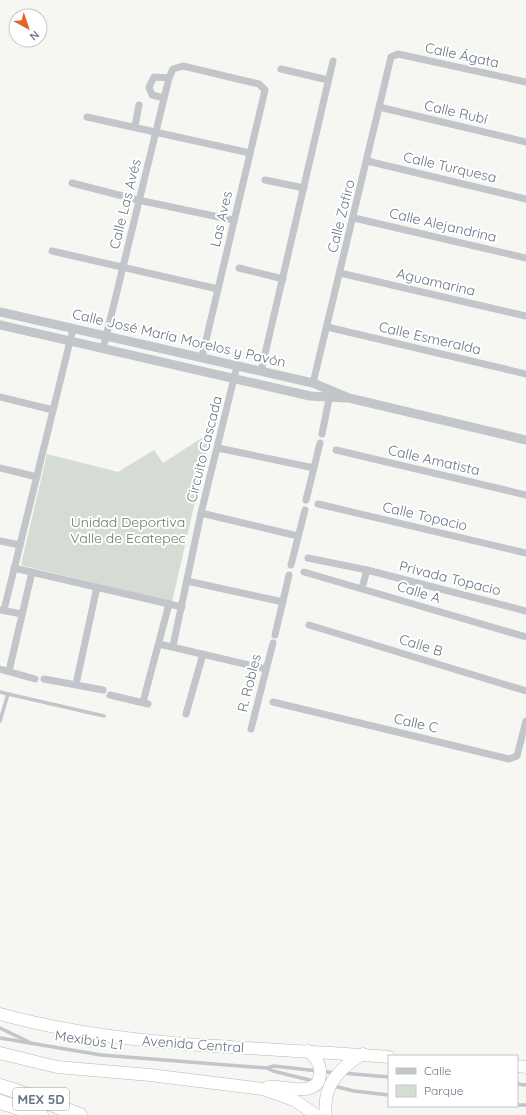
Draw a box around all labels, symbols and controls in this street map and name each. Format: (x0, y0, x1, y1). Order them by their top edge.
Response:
north arrow (8, 8, 48, 48)
text: N (27, 28, 42, 44)
street label: Calle Ágata (423, 38, 501, 72)
street label: Calle Rubí (423, 96, 489, 128)
street label: Calle Turquesa (402, 148, 498, 186)
street label: Calle Las Avés (105, 157, 145, 251)
street label: Calle Zafiro (323, 178, 359, 254)
street label: Las Aves (206, 189, 236, 249)
street label: Calle Alejandrina (388, 204, 498, 246)
street label: Aguamarina (395, 264, 477, 300)
street label: Calle José María Morelos y Pavón (71, 305, 287, 371)
street label: Calle Esmeralda (377, 317, 483, 359)
street label: Circuito Cascada (182, 394, 226, 504)
street label: Calle Amatista (386, 441, 482, 479)
street label: Calle Topacio (381, 497, 469, 535)
park label: Unidad Deportiva Valle de Ecatepec (70, 513, 186, 547)
street label: Privada Topacio (397, 557, 503, 599)
street label: Calle A (395, 577, 443, 607)
street label: Calle B (397, 630, 445, 660)
street label: R. Robles (233, 652, 265, 714)
street label: Calle C (392, 709, 440, 737)
street label: Mexibús L1 (54, 1026, 124, 1054)
street label: Avenida Central (141, 1031, 245, 1057)
legend (388, 1055, 518, 1107)
text: Calle (424, 1063, 452, 1078)
text: Parque (424, 1083, 464, 1098)
road number: MEX 5D (13, 1088, 69, 1110)

